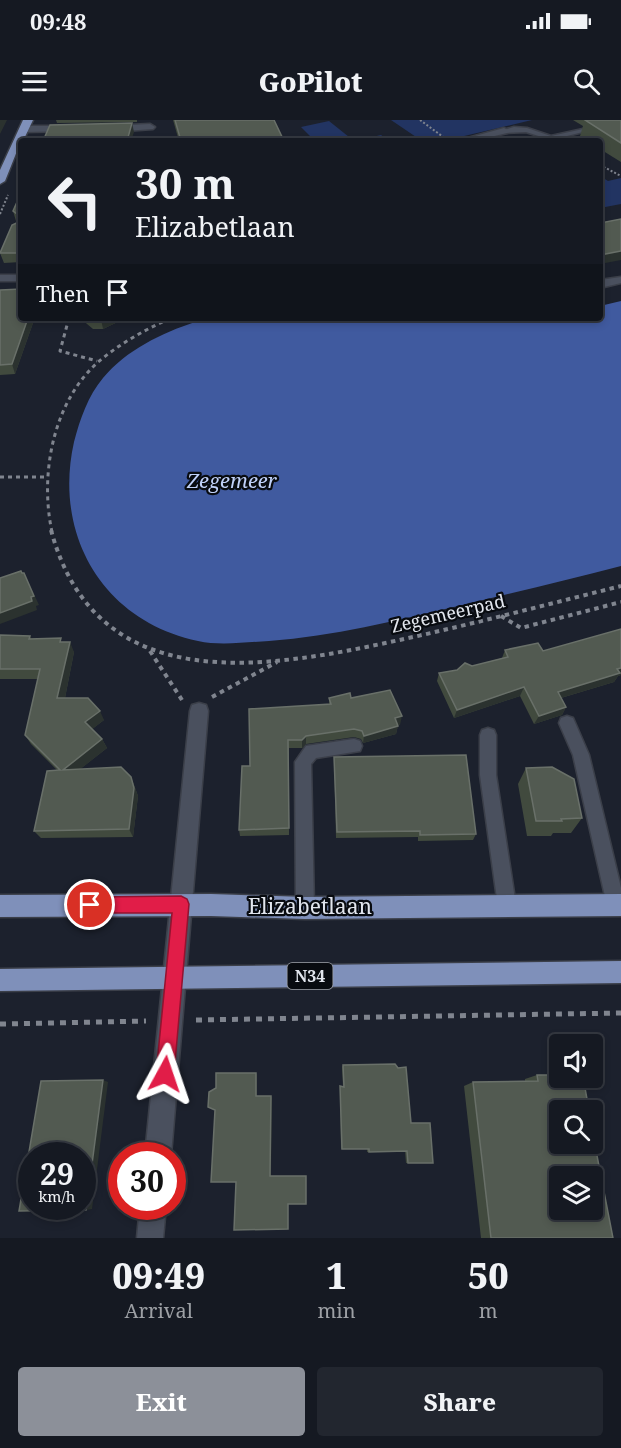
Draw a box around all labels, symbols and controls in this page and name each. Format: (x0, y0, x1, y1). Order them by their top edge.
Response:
text: 09:48 (30, 6, 86, 36)
text: GoPilot (258, 63, 363, 100)
icon: menu (18, 65, 51, 98)
icon: search (570, 65, 603, 98)
text: 30 m (135, 154, 235, 211)
icon: left (36, 162, 114, 240)
text: Elizabetlaan (135, 208, 295, 245)
icon: arrive (101, 276, 134, 309)
text: Then (36, 278, 89, 308)
water label: Zegemeer (186, 467, 278, 494)
street label: Zegemeerpad (388, 588, 507, 638)
pin (64, 879, 115, 930)
icon: arrive (73, 888, 106, 921)
street label: Elizabetlaan (248, 892, 372, 920)
road number: N34 (288, 963, 332, 989)
map controls (549, 1034, 603, 1220)
button: sound (549, 1034, 603, 1088)
position arrow (133, 1042, 197, 1106)
button: search (549, 1100, 603, 1154)
speed limit sign: 30 (108, 1142, 186, 1220)
text: 29 (40, 1153, 74, 1194)
button: layers (549, 1166, 603, 1220)
text: km/h (39, 1186, 75, 1206)
text: 09:49 (112, 1251, 205, 1300)
text: 1 (326, 1251, 347, 1300)
text: 50 (468, 1251, 509, 1300)
text: Arrival (125, 1297, 193, 1324)
text: min (317, 1297, 356, 1324)
text: m (479, 1297, 498, 1324)
button: Exit (18, 1367, 305, 1436)
button: Share (317, 1367, 603, 1436)

